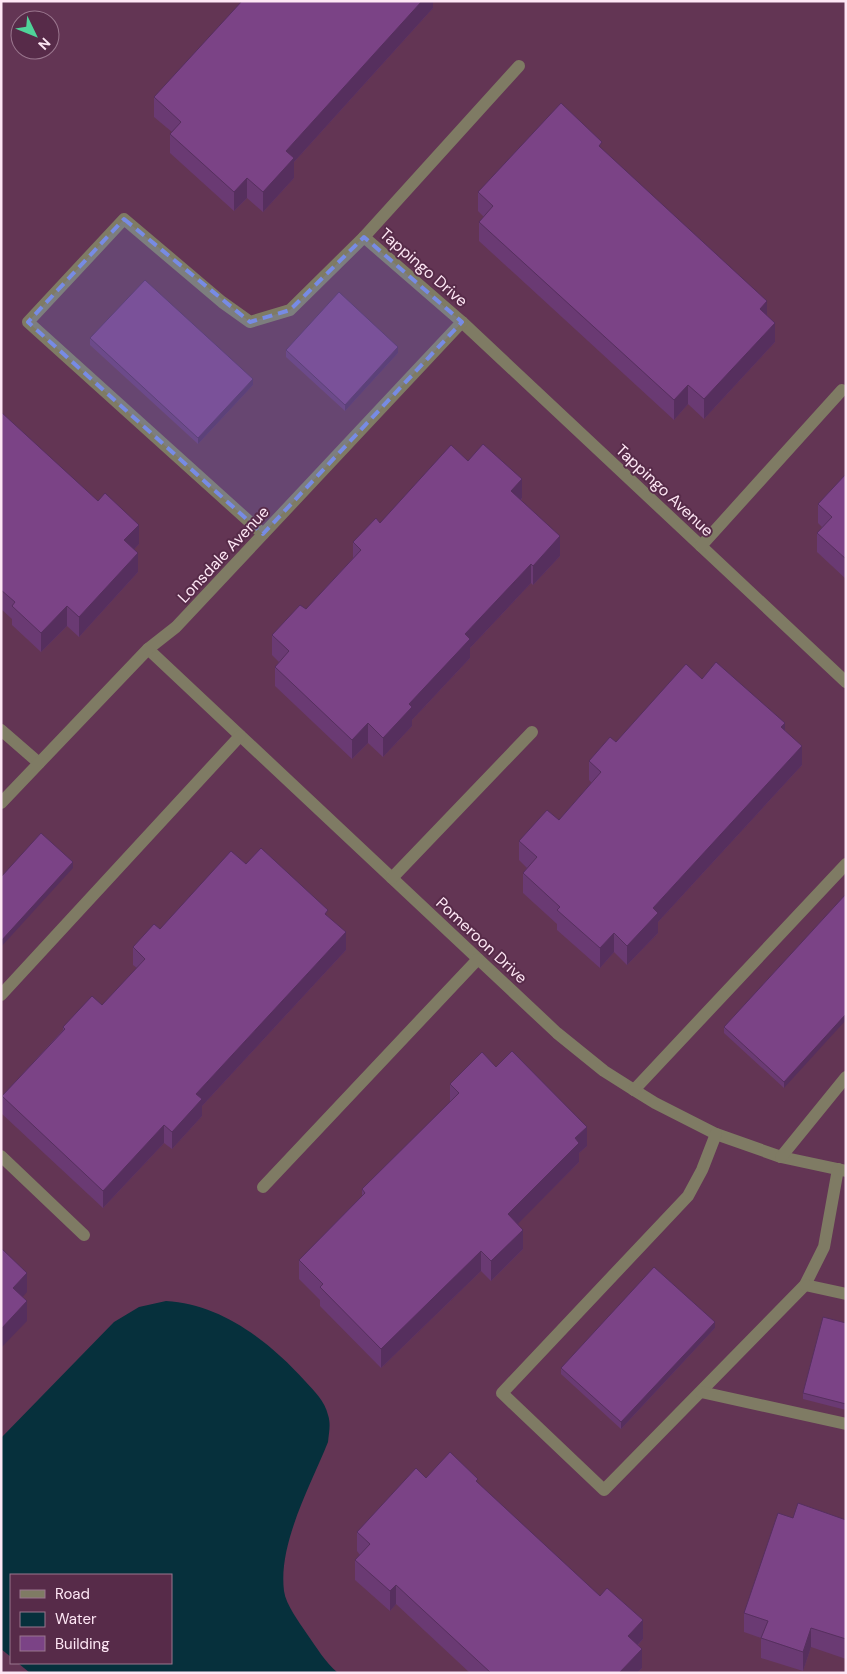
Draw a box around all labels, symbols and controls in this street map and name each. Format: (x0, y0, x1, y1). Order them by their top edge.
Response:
north arrow (10, 10, 60, 60)
text: N (34, 34, 55, 54)
street label: Tappingo Drive (375, 223, 472, 311)
street label: Tappingo Avenue (611, 440, 718, 541)
street label: Lonsdale Avenue (173, 502, 274, 607)
street label: Pomeroon Drive (432, 893, 532, 988)
legend (10, 1574, 172, 1664)
text: Road (55, 1584, 90, 1604)
text: Water (55, 1609, 97, 1629)
text: Building (55, 1634, 110, 1654)

